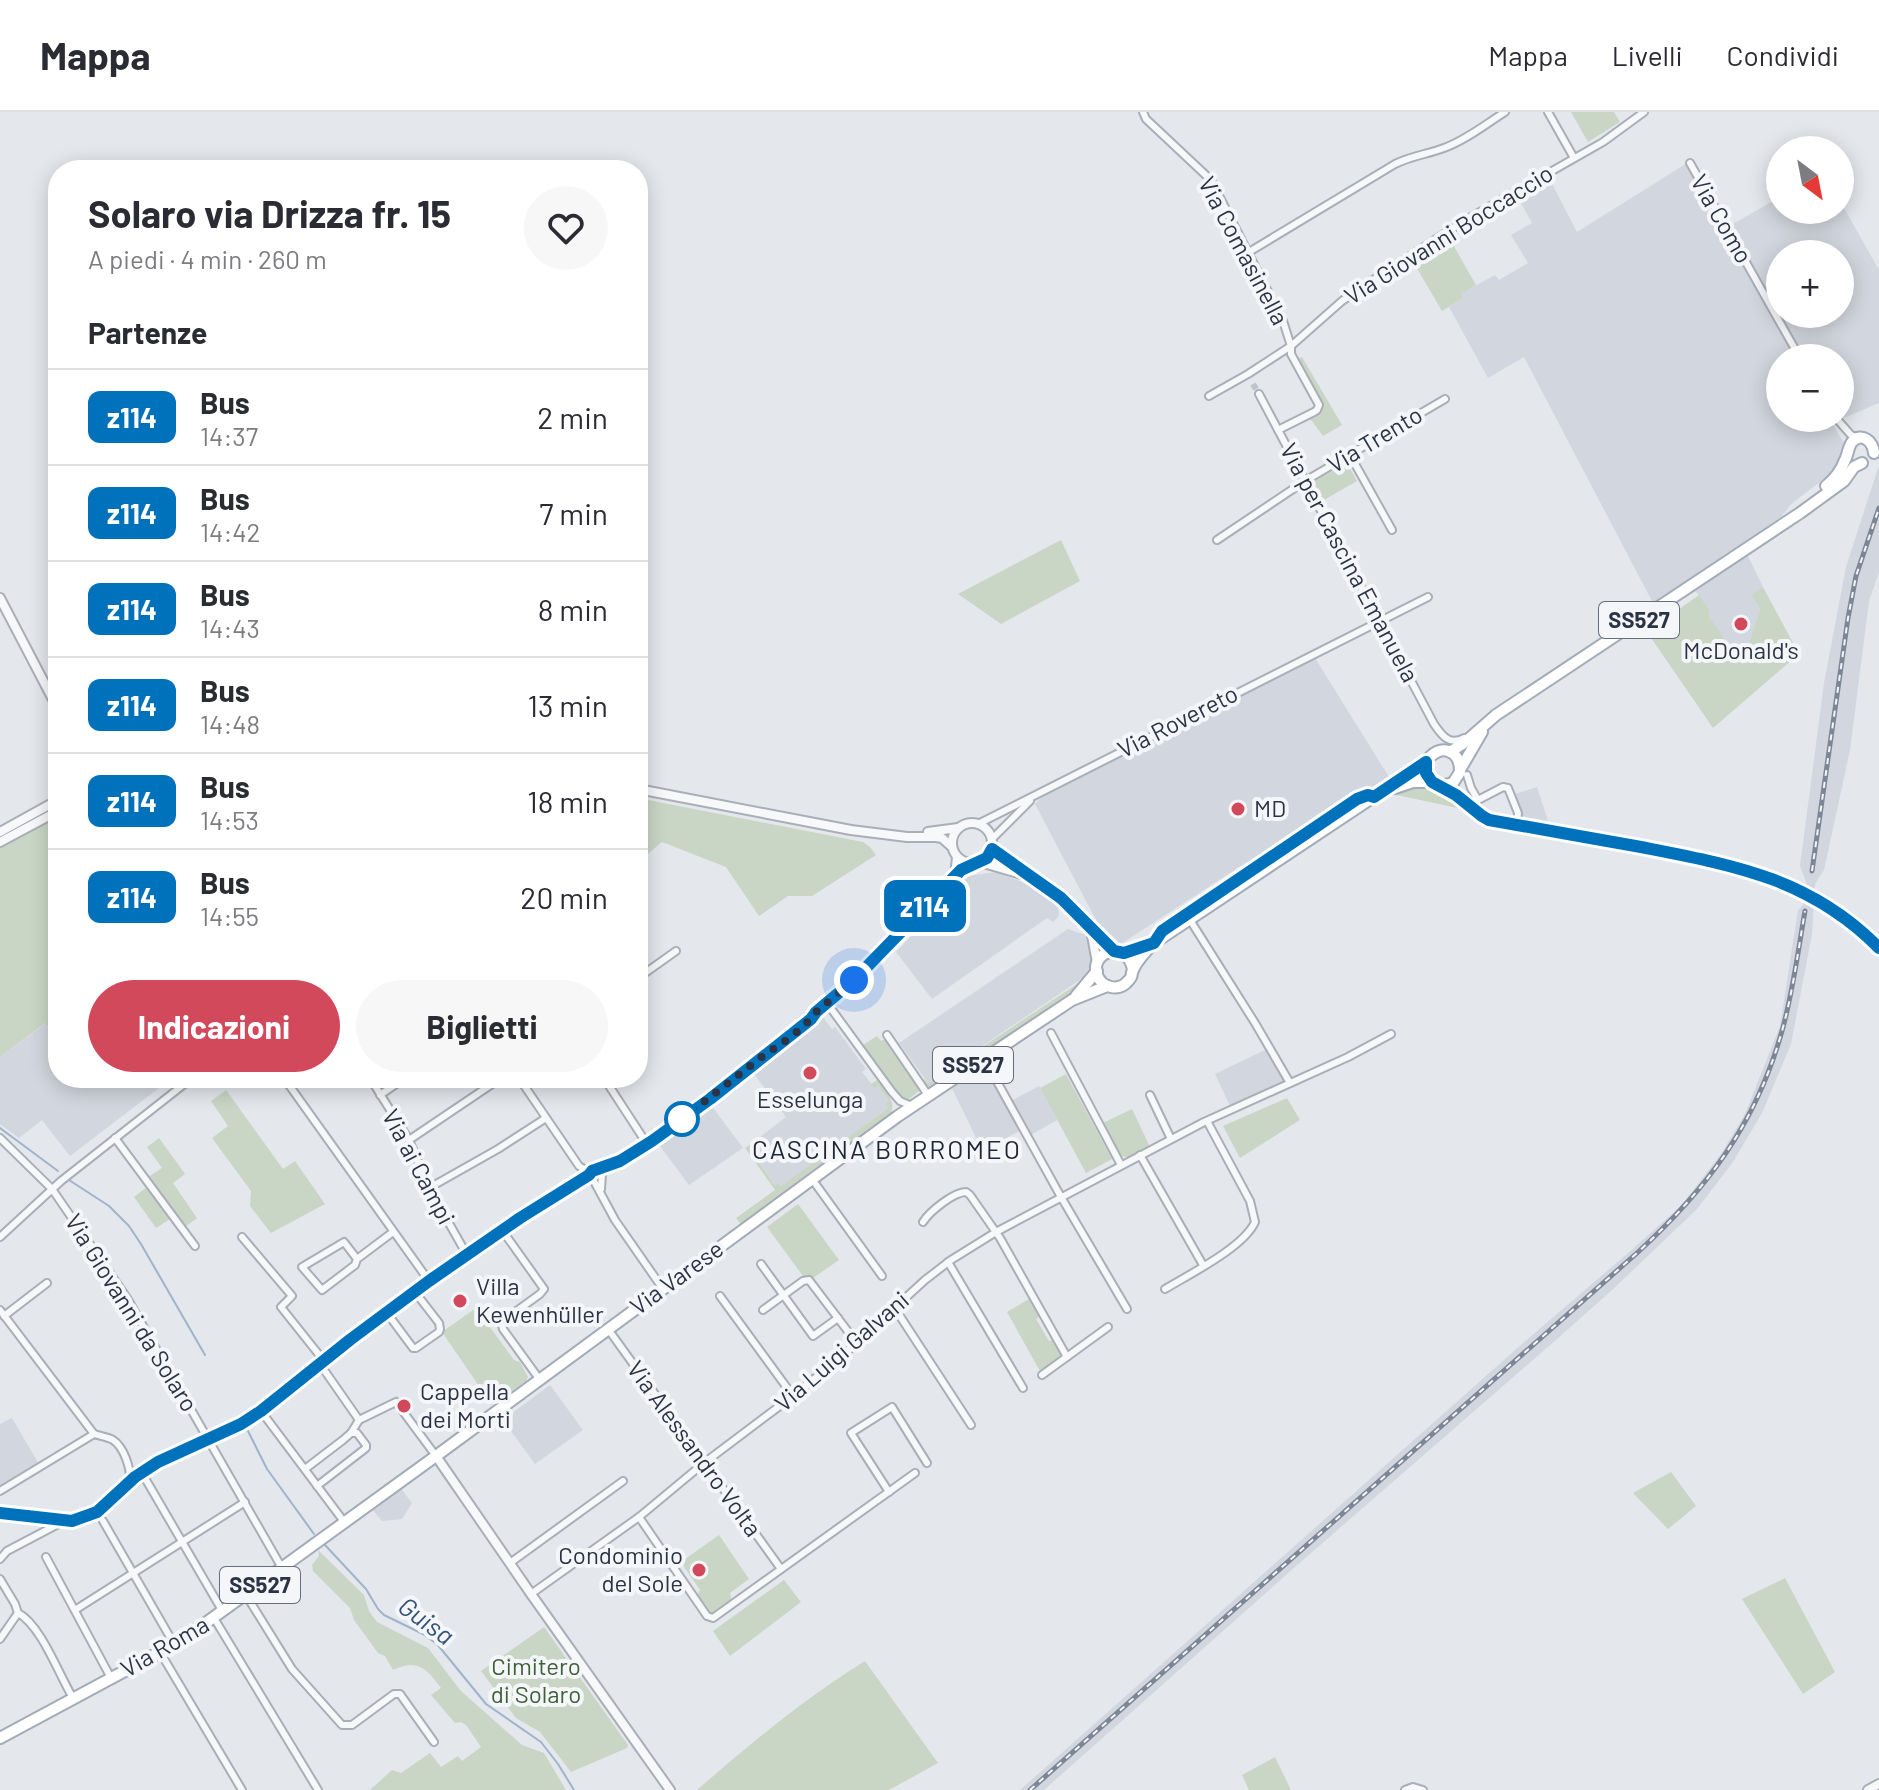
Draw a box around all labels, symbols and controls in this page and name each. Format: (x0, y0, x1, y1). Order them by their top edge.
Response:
text: Mappa (40, 32, 150, 78)
text: Mappa (1488, 38, 1568, 72)
text: Livelli (1612, 38, 1683, 72)
text: Condividi (1727, 38, 1839, 72)
north arrow (1766, 136, 1854, 224)
map controls (1766, 136, 1854, 432)
street label: Via Giovanni Boccaccio (1339, 158, 1558, 310)
street label: Via Como (1685, 169, 1759, 268)
street label: Via Comasinella (1193, 171, 1296, 329)
button: heart (524, 186, 608, 270)
text: Solaro via Drizza fr. 15 (88, 190, 451, 236)
button: + (1766, 240, 1854, 328)
text: A piedi · 4 min · 260 m (88, 243, 327, 274)
text: Partenze (88, 314, 207, 350)
button: − (1766, 344, 1854, 432)
text: Bus (200, 384, 250, 420)
text: 2 min (537, 399, 608, 435)
street label: Via Trento (1322, 399, 1427, 478)
text: z114 (107, 400, 157, 434)
text: 14:37 (200, 420, 258, 451)
street label: Via per Cascina Emanuela (1275, 438, 1426, 687)
text: Bus (200, 480, 250, 516)
text: 7 min (539, 495, 608, 531)
text: z114 (107, 496, 157, 530)
text: 14:42 (200, 516, 261, 547)
text: Bus (200, 576, 250, 612)
text: 8 min (538, 591, 608, 627)
text: z114 (107, 592, 157, 626)
road number: SS527 (1599, 602, 1679, 638)
text: 14:43 (200, 612, 260, 643)
marker: McDonald's (1732, 615, 1750, 633)
place label: McDonald's (1683, 635, 1799, 664)
text: Bus (200, 672, 250, 708)
street label: Via Rovereto (1112, 678, 1242, 763)
text: 13 min (527, 687, 608, 723)
text: z114 (107, 688, 157, 722)
text: 14:48 (200, 708, 260, 739)
text: Bus (200, 768, 250, 804)
text: 18 min (527, 783, 608, 819)
text: z114 (107, 784, 157, 818)
place label: MD (1254, 793, 1286, 822)
marker: MD (1229, 800, 1247, 818)
text: 14:53 (200, 804, 259, 835)
text: Bus (200, 864, 250, 900)
text: 20 min (520, 879, 608, 915)
text: z114 (107, 880, 157, 914)
line badge: z114 (869, 880, 981, 932)
text: z114 (900, 889, 950, 923)
text: 14:55 (200, 900, 259, 931)
your location (834, 960, 874, 1000)
button: Indicazioni (88, 980, 340, 1072)
button: Biglietti (356, 980, 608, 1072)
road number: SS527 (933, 1047, 1013, 1083)
marker: Esselunga (801, 1064, 819, 1082)
place label: Esselunga (757, 1084, 863, 1113)
unlabelled marker (665, 1102, 699, 1136)
street label: Via ai Campi (377, 1104, 462, 1229)
district label: CASCINA BORROMEO (752, 1133, 1022, 1164)
street label: Via Giovanni da Solaro (60, 1208, 205, 1416)
street label: Via Varese (624, 1233, 728, 1320)
place label: Villa Kewenhüller (476, 1271, 604, 1328)
street label: Via Luigi Galvani (768, 1285, 914, 1417)
marker: Villa Kewenhüller (451, 1292, 469, 1310)
street label: Via Alessandro Volta (622, 1355, 769, 1542)
place label: Cappella dei Morti (420, 1376, 511, 1433)
marker: Cappella dei Morti (395, 1397, 413, 1415)
place label: Condominio del Sole (558, 1540, 683, 1597)
marker: Condominio del Sole (690, 1561, 708, 1579)
road number: SS527 (220, 1567, 300, 1603)
water label: Guisa (393, 1589, 461, 1650)
street label: Via Roma (115, 1609, 214, 1683)
park label: Cimitero di Solaro (491, 1651, 581, 1708)

